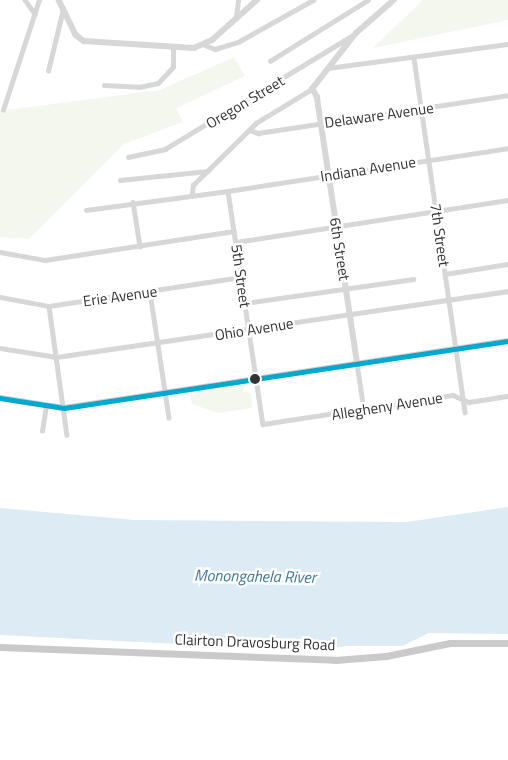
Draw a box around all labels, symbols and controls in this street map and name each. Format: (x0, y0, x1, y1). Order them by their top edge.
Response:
street label: Oregon Street (203, 72, 287, 132)
street label: Delaware Avenue (323, 98, 435, 132)
street label: Indiana Avenue (319, 153, 417, 185)
street label: 7th Street (427, 202, 453, 268)
street label: 6th Street (326, 216, 354, 282)
street label: 5th Street (228, 243, 254, 309)
street label: Erie Avenue (82, 282, 158, 310)
street label: Ohio Avenue (213, 314, 295, 344)
unlabelled marker (250, 374, 260, 384)
street label: Allegheny Avenue (330, 388, 444, 424)
water label: Monongahela River (194, 565, 316, 587)
street label: Clairton Dravosburg Road (174, 630, 336, 654)

